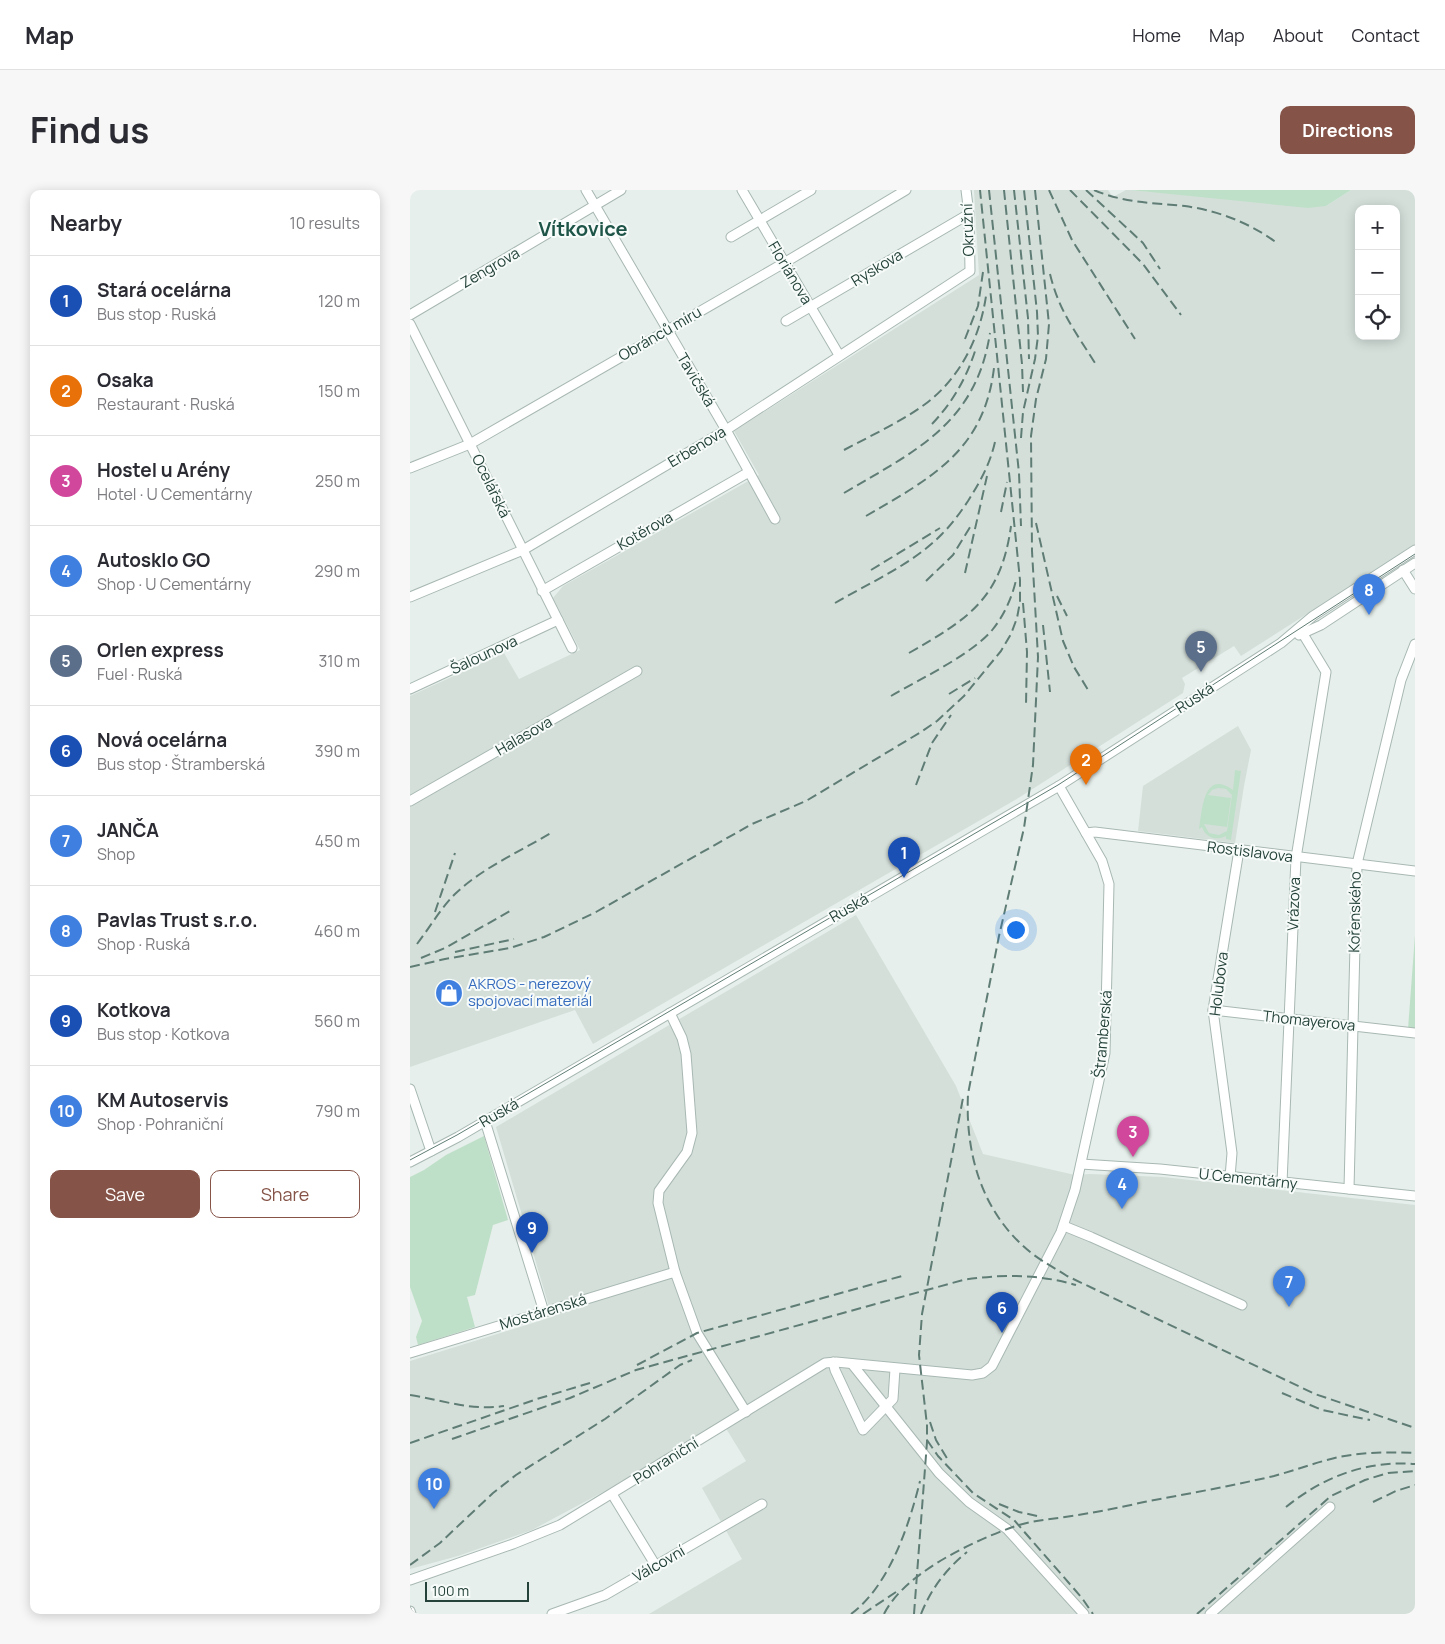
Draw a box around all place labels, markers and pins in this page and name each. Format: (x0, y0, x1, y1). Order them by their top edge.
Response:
pin: 8 (1353, 574, 1385, 615)
pin: 5 (1185, 631, 1217, 672)
pin: 2 (1070, 744, 1102, 785)
pin: 1 (888, 837, 920, 878)
place label: AKROS - nerezový spojovací materiál (468, 973, 592, 1011)
shop icon: AKROS - nerezový spojovací materiál (434, 978, 464, 1008)
pin: 3 (1117, 1116, 1149, 1157)
pin: 4 (1106, 1168, 1138, 1209)
pin: 9 (516, 1212, 548, 1253)
pin: 7 (1273, 1266, 1305, 1307)
pin: 6 (986, 1292, 1018, 1333)
pin: 10 (418, 1468, 450, 1509)

